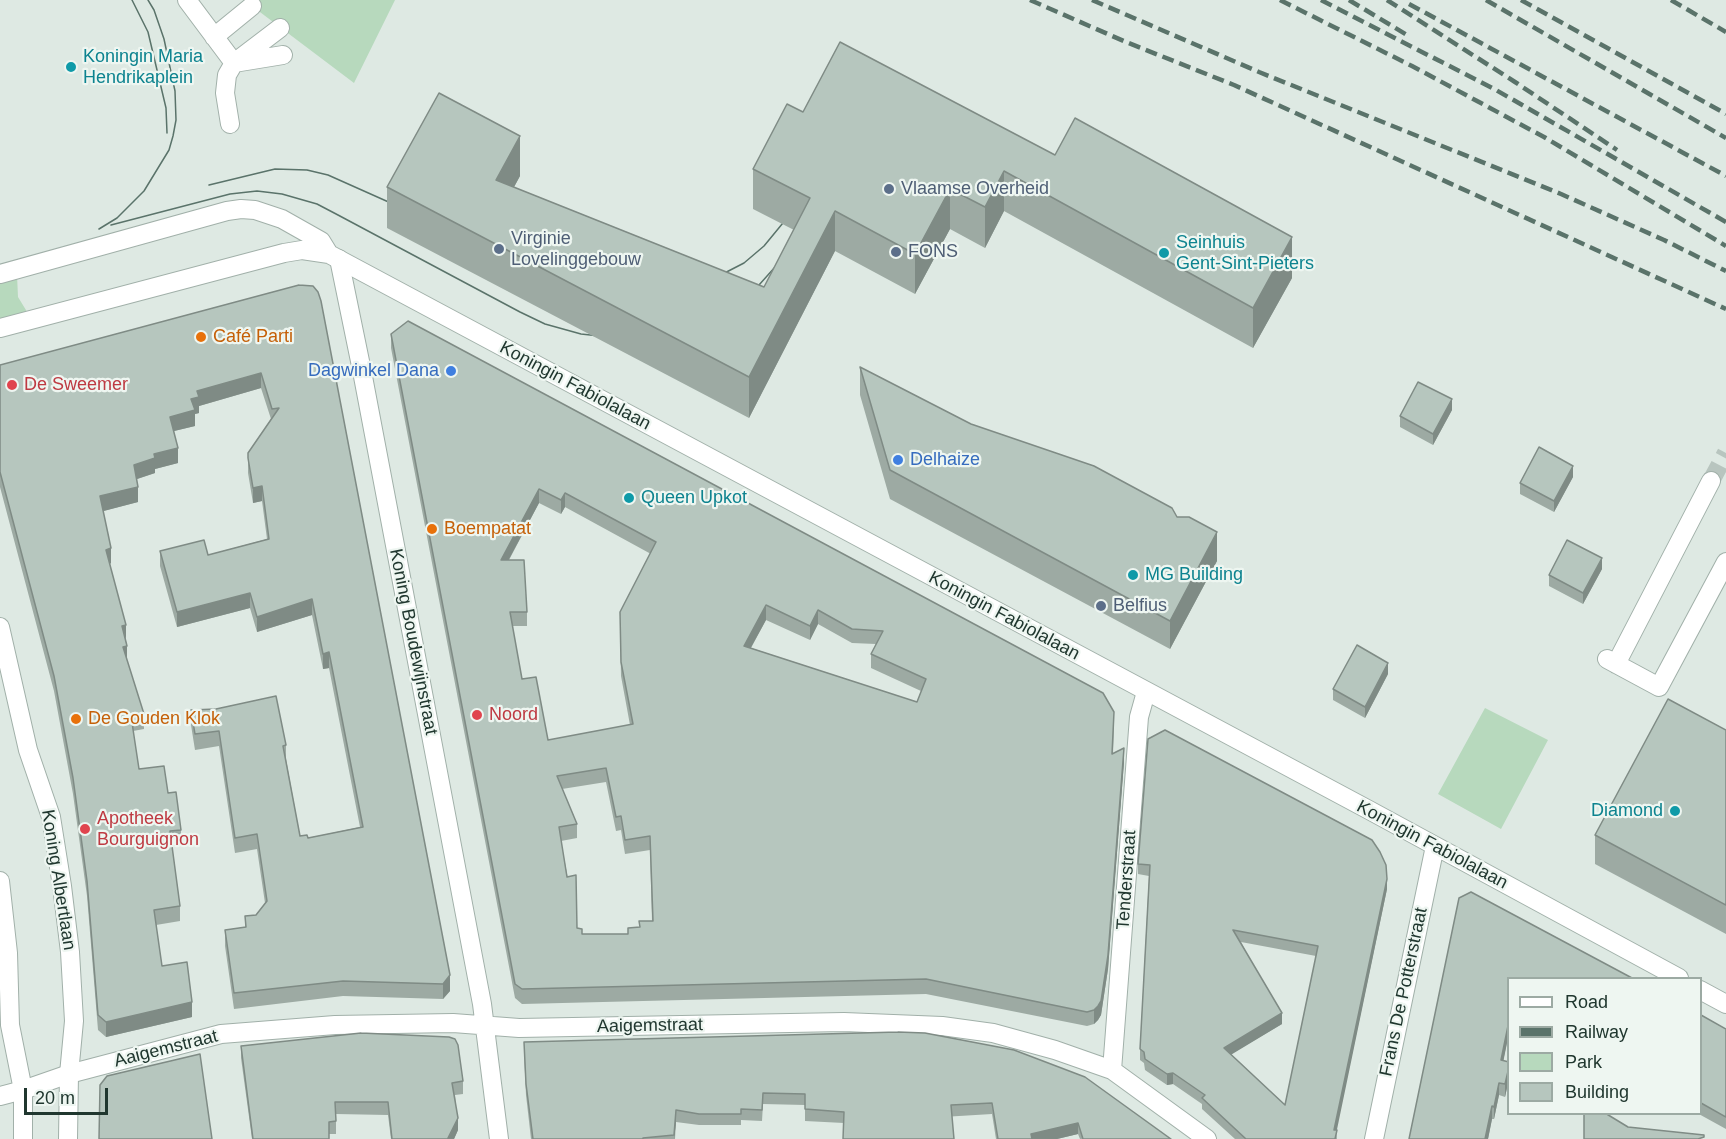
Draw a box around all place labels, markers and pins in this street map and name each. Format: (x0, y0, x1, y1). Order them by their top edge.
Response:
place label: Koningin Maria Hendrikaplein (83, 46, 203, 88)
marker: Koningin Maria Hendrikaplein (64, 60, 78, 74)
place label: Vlaamse Overheid (901, 178, 1049, 200)
marker: Vlaamse Overheid (882, 182, 896, 196)
place label: Virginie Lovelinggebouw (511, 228, 641, 270)
place label: Seinhuis Gent-Sint-Pieters (1176, 232, 1314, 274)
place label: FONS (908, 241, 958, 263)
marker: Virginie Lovelinggebouw (492, 242, 506, 256)
marker: FONS (889, 245, 903, 259)
marker: Seinhuis Gent-Sint-Pieters (1157, 246, 1171, 260)
place label: Café Parti (213, 326, 293, 348)
marker: Café Parti (194, 330, 208, 344)
place label: Dagwinkel Dana (308, 360, 439, 382)
marker: Dagwinkel Dana (444, 364, 458, 378)
place label: De Sweemer (24, 374, 128, 396)
marker: De Sweemer (5, 378, 19, 392)
place label: Delhaize (910, 449, 980, 471)
marker: Delhaize (891, 453, 905, 467)
place label: Queen Upkot (641, 487, 747, 509)
marker: Queen Upkot (622, 491, 636, 505)
place label: Boempatat (444, 518, 531, 540)
marker: Boempatat (425, 522, 439, 536)
place label: MG Building (1145, 564, 1243, 586)
marker: MG Building (1126, 568, 1140, 582)
place label: Belfius (1113, 595, 1167, 617)
marker: Belfius (1094, 599, 1108, 613)
place label: Noord (489, 704, 538, 726)
place label: De Gouden Klok (88, 708, 220, 730)
marker: Noord (470, 708, 484, 722)
marker: De Gouden Klok (69, 712, 83, 726)
place label: Diamond (1591, 800, 1663, 822)
marker: Diamond (1668, 804, 1682, 818)
place label: Apotheek Bourguignon (97, 808, 199, 850)
marker: Apotheek Bourguignon (78, 822, 92, 836)

